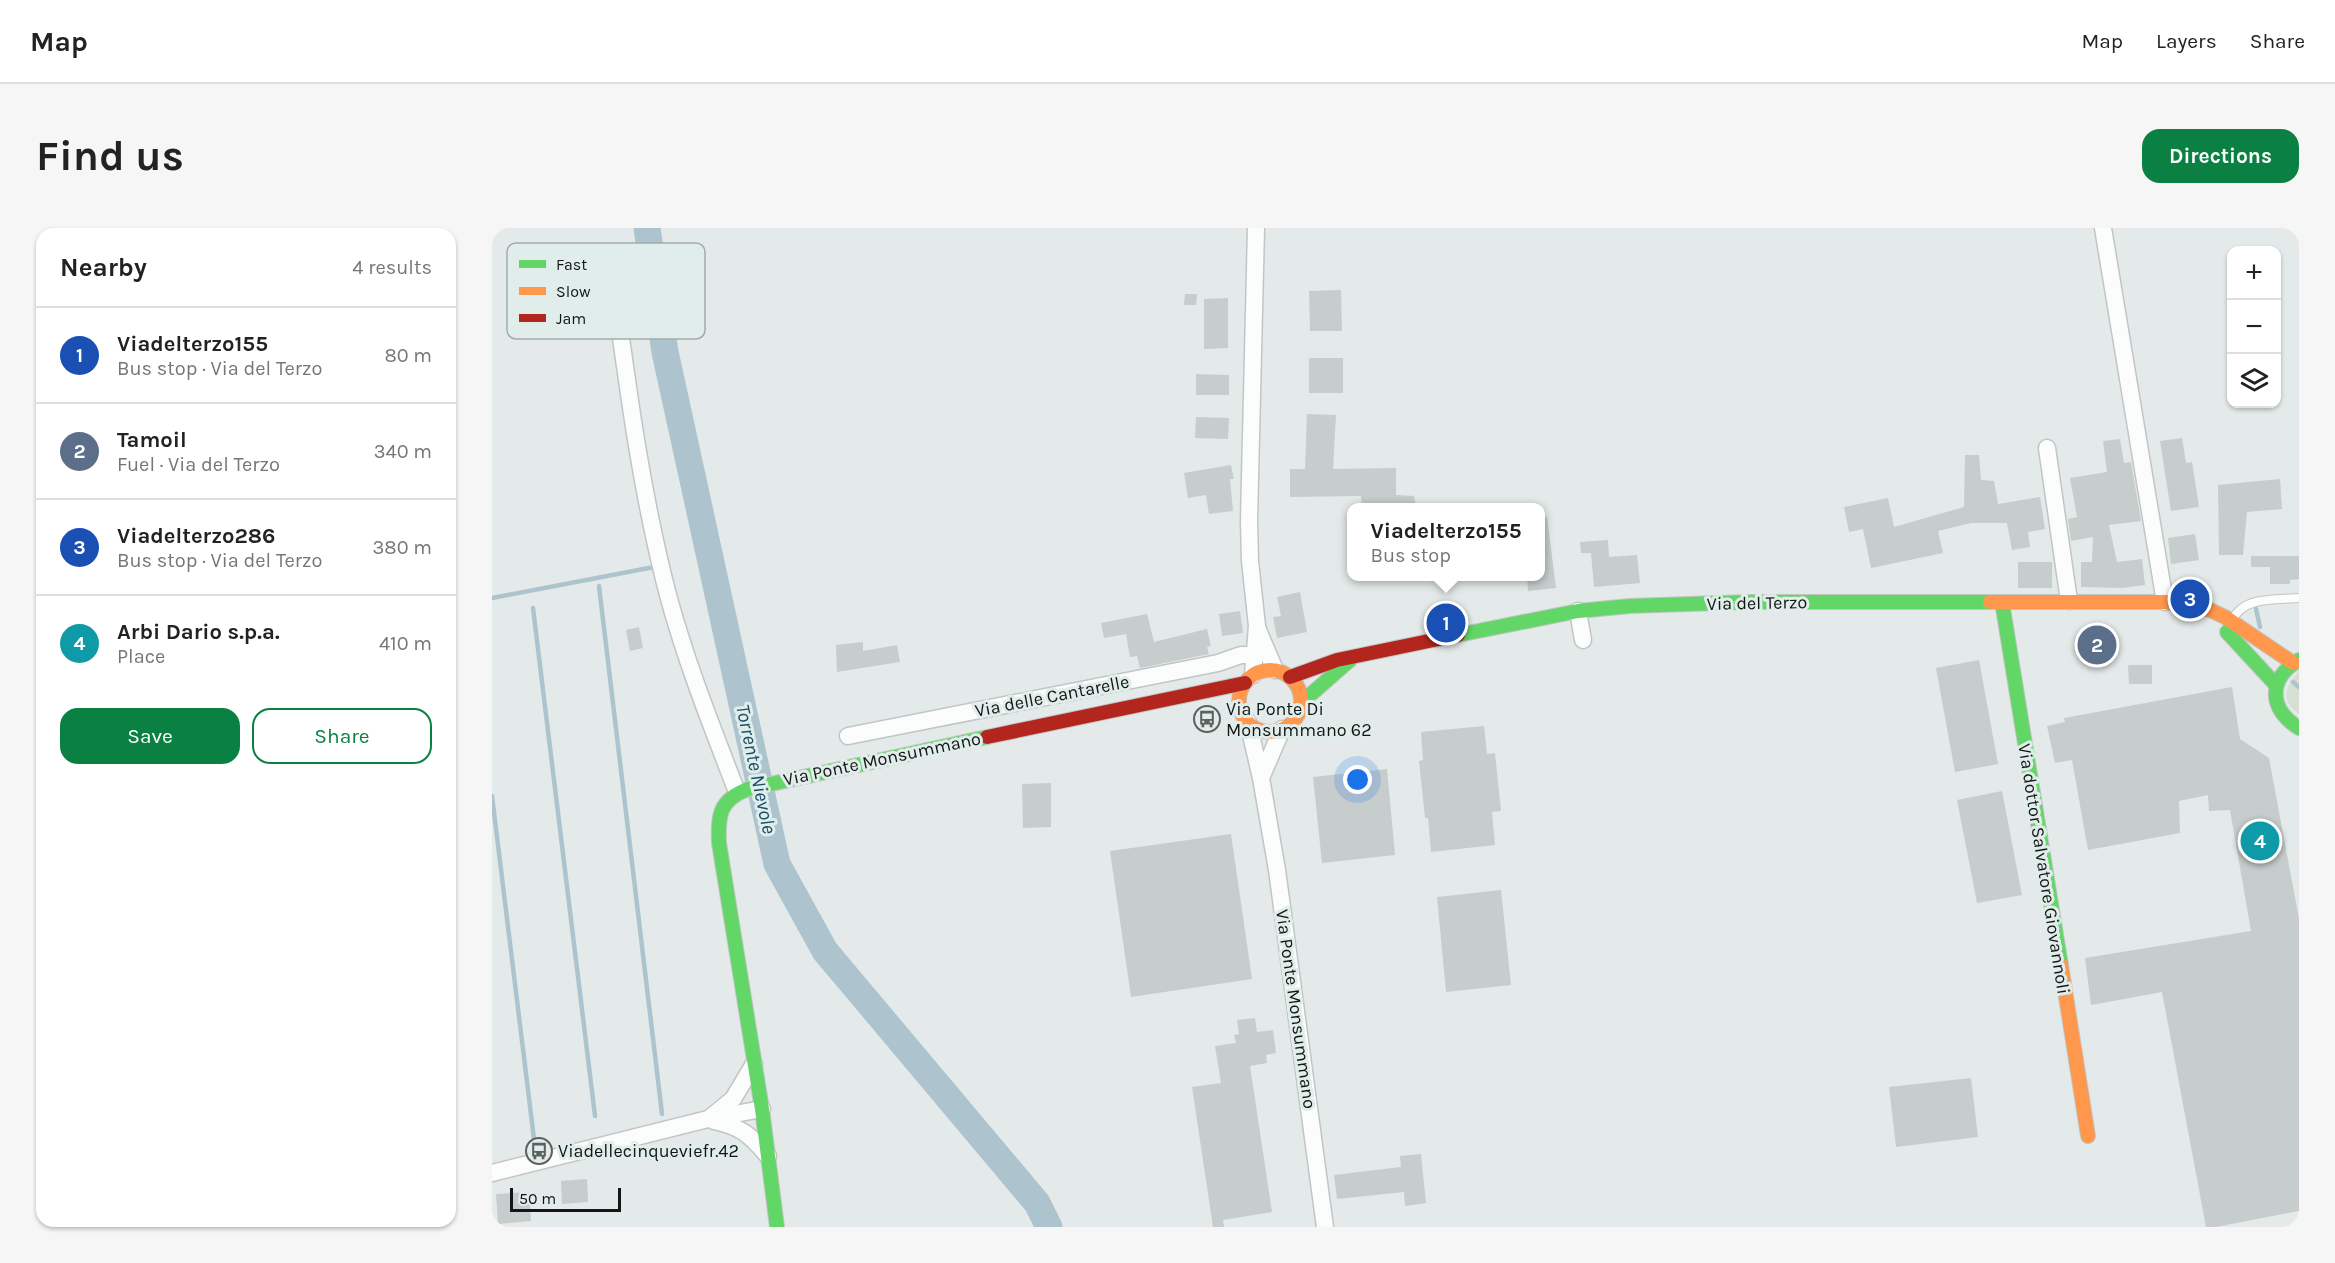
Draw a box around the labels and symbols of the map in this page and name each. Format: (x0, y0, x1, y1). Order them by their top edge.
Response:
legend (507, 243, 705, 339)
text: Fast (556, 255, 587, 274)
text: Slow (556, 282, 591, 301)
text: Jam (556, 309, 586, 328)
pin: 3 (2170, 576, 2210, 622)
street label: Via del Terzo (1706, 591, 1808, 615)
pin: 1 (1426, 600, 1466, 646)
pin: 2 (2078, 622, 2116, 668)
street label: Via delle Cantarelle (973, 670, 1131, 722)
place label: Via Ponte Di Monsummano 62 (1226, 698, 1372, 741)
water label: Torrente Nievole (731, 702, 781, 836)
bus stop icon: Via Ponte Di Monsummano 62 (1192, 704, 1222, 734)
street label: Via Ponte Monsummano (781, 727, 983, 791)
street label: Via dottor Salvatore Giovannoli (2013, 742, 2075, 996)
your location (1343, 765, 1372, 794)
pin: 4 (2240, 818, 2280, 864)
street label: Via Ponte Monsummano (1271, 908, 1321, 1110)
bus stop icon: Viadellecinqueviefr.42 (524, 1136, 554, 1166)
place label: Viadellecinqueviefr.42 (558, 1140, 739, 1162)
scale bar (510, 1185, 621, 1212)

